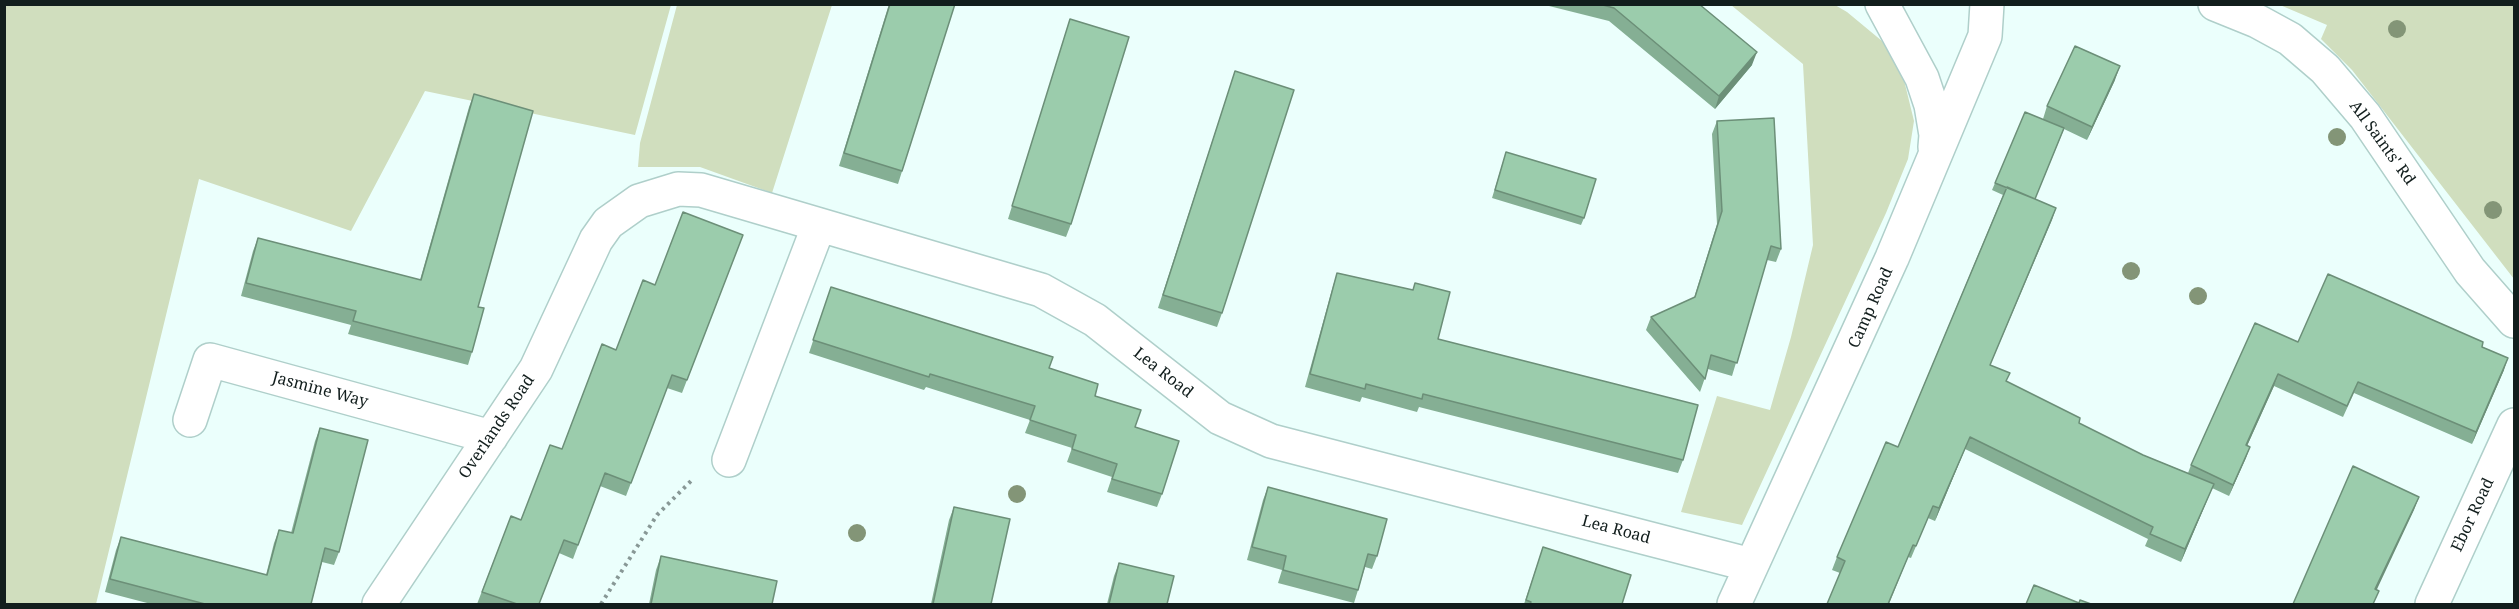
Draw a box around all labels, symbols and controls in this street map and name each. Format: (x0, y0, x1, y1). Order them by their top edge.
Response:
street label: All Saints' Rd (2345, 97, 2419, 189)
street label: Camp Road (1845, 265, 1897, 351)
street label: Lea Road (1129, 344, 1197, 402)
street label: Jasmine Way (270, 368, 370, 412)
street label: Overlands Road (455, 371, 539, 483)
street label: Ebor Road (2448, 475, 2498, 555)
street label: Lea Road (1580, 512, 1652, 548)

